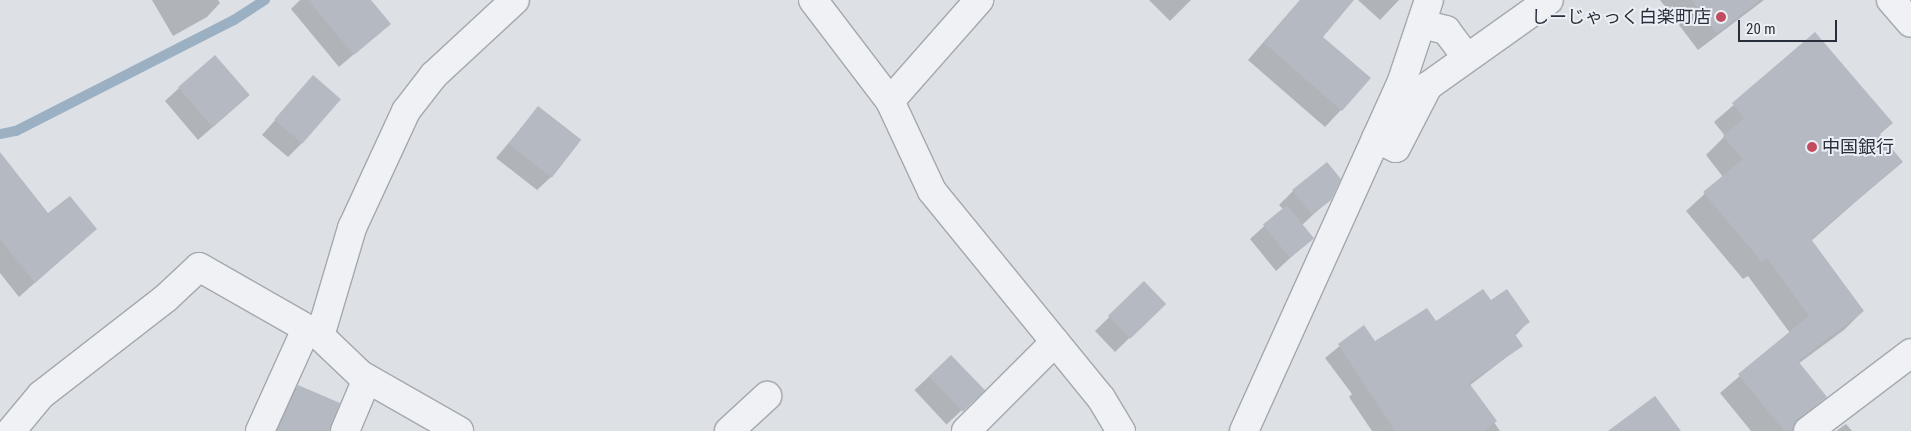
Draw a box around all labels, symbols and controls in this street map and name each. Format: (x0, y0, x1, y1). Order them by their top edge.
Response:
place label: しーじゃっく白楽町店 (1531, 6, 1711, 28)
scale bar (1741, 10, 1840, 42)
marker: しーじゃっく白楽町店 (1715, 11, 1727, 23)
text: 20 m (1746, 20, 1776, 38)
place label: 中国銀行 (1822, 136, 1894, 158)
marker: 中国銀行 (1806, 141, 1818, 153)

